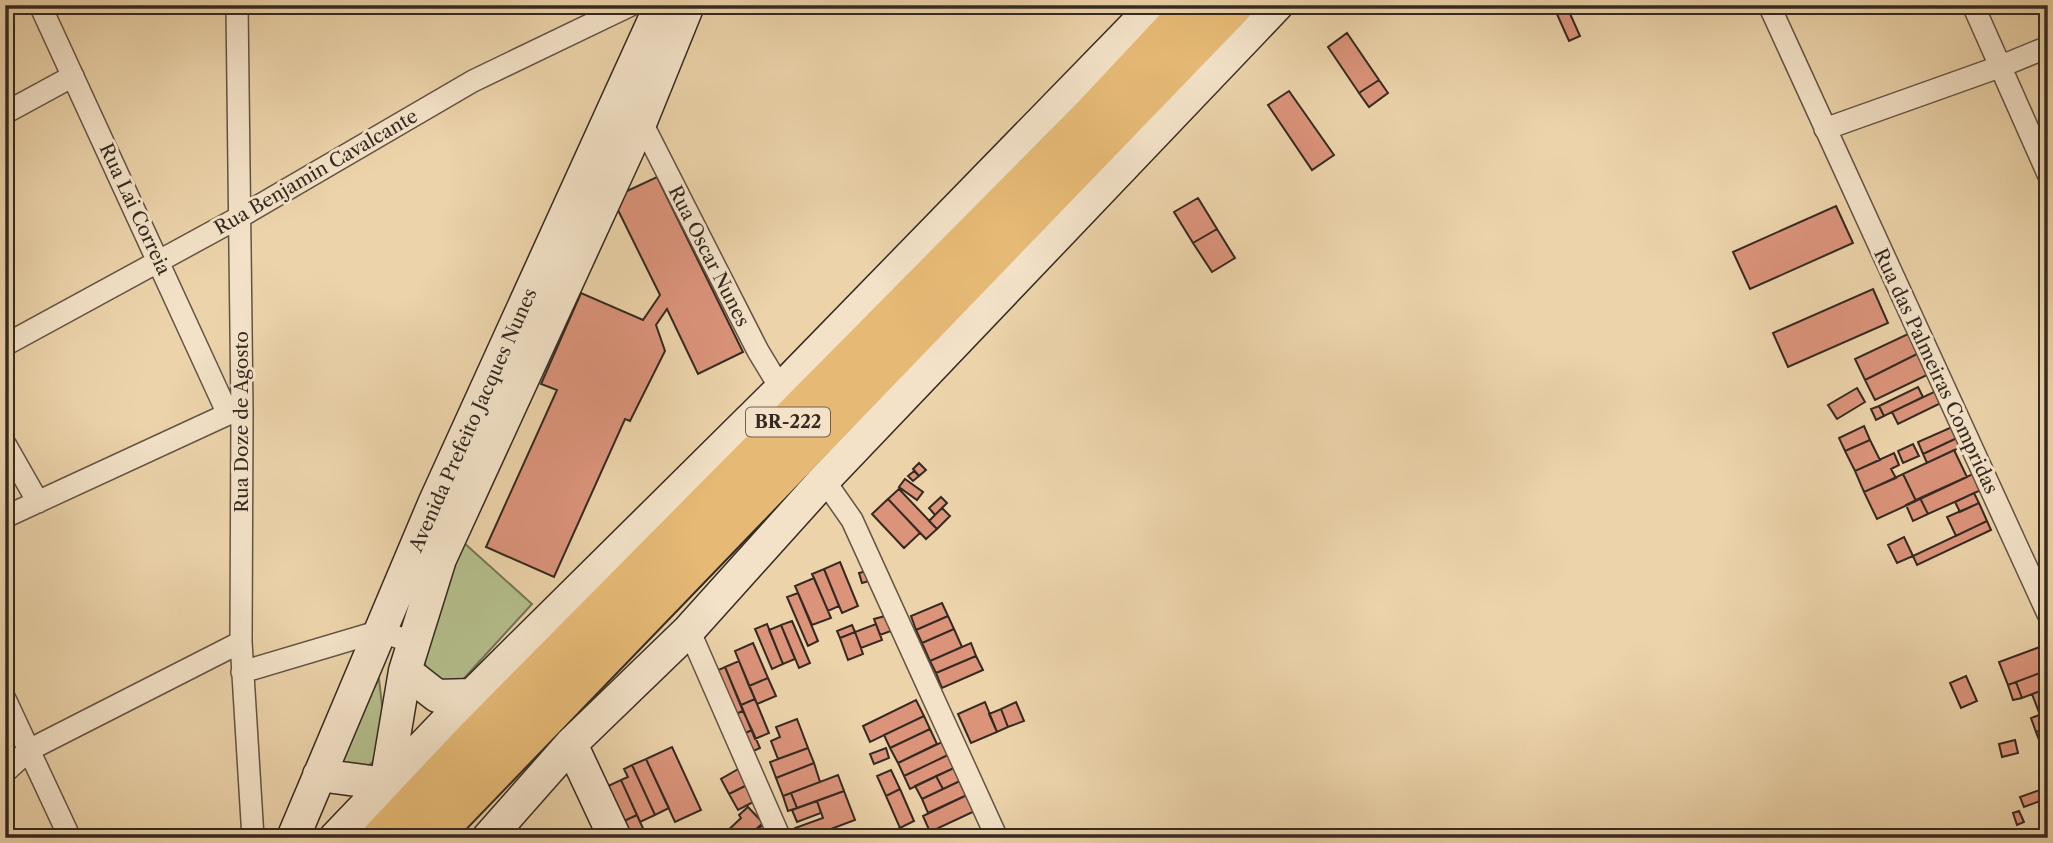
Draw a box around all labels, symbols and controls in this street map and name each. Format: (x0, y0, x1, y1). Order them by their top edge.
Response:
street label: Rua Benjamin Cavalcante (210, 104, 422, 240)
street label: Rua Lai Correia (95, 140, 175, 278)
street label: Rua Oscar Nunes (664, 182, 754, 330)
street label: Rua das Palmeiras Compridas (1869, 245, 2003, 497)
street label: Avenida Prefeito Jacques Nunes (404, 285, 542, 556)
street label: Rua Doze de Agosto (230, 331, 253, 513)
road number: BR-222 (746, 408, 830, 436)

